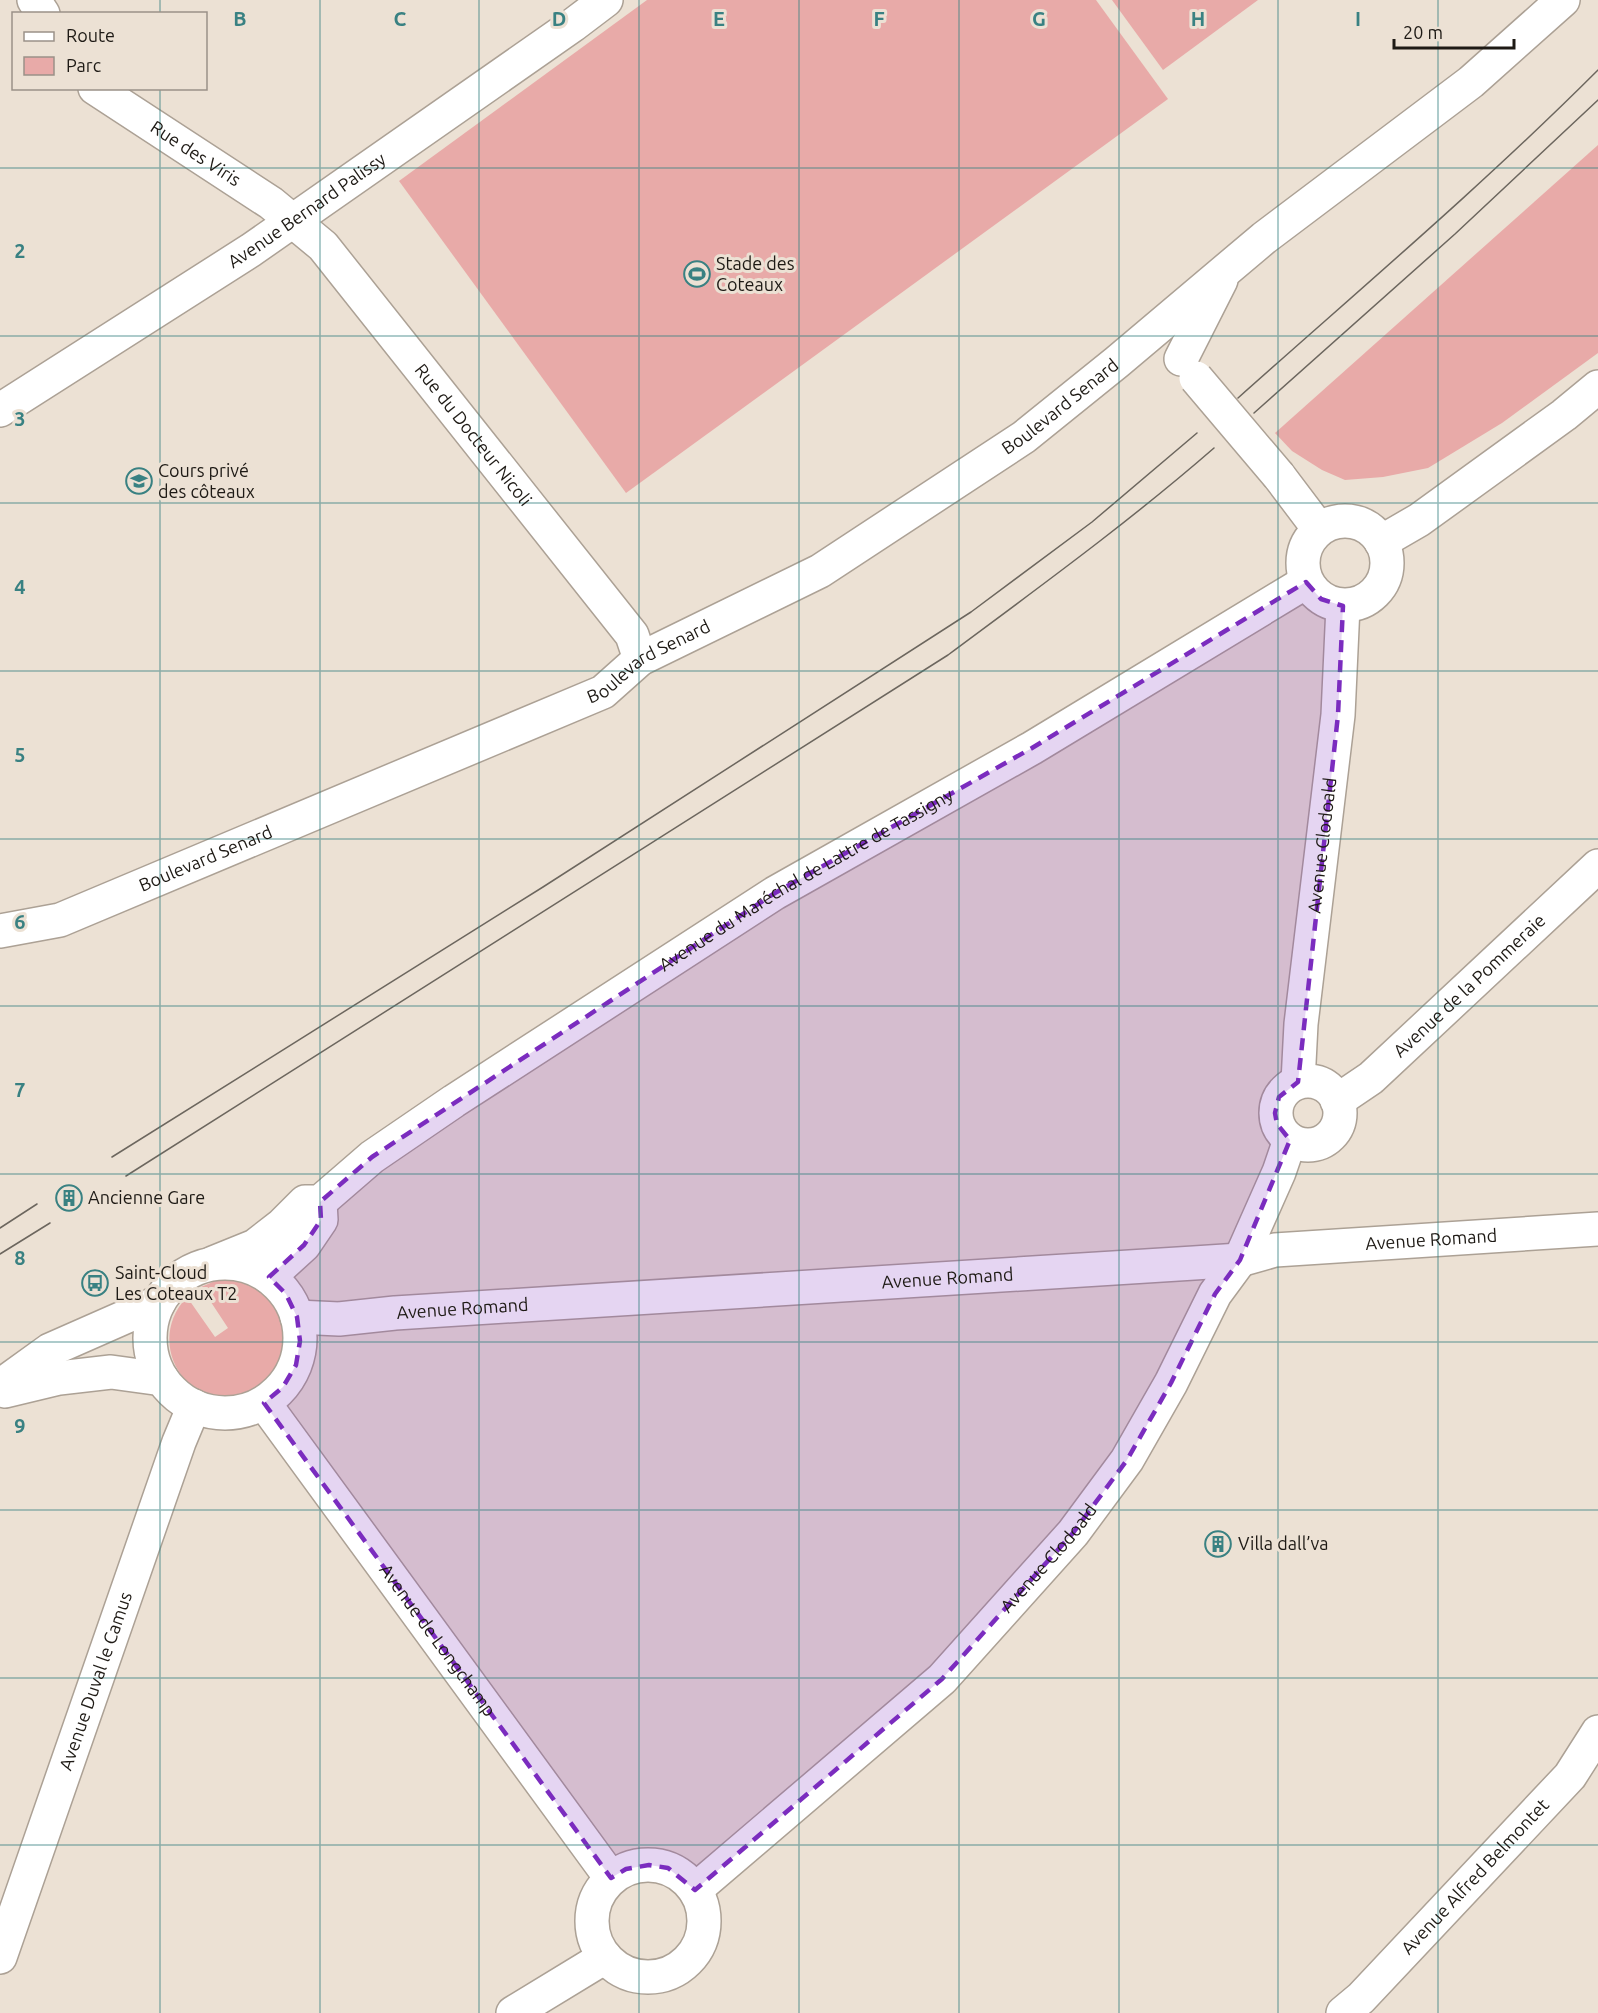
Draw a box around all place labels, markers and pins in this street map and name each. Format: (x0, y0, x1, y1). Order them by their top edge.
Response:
place label: Stade des Coteaux (716, 253, 795, 294)
sports icon: Stade des Coteaux (682, 259, 712, 289)
place label: Cours privé des côteaux (158, 460, 255, 501)
school or university icon: Cours privé des côteaux (124, 466, 154, 496)
building icon: Ancienne Gare (54, 1183, 84, 1213)
place label: Ancienne Gare (88, 1187, 205, 1207)
place label: Saint-Cloud Les Coteaux T2 (115, 1262, 237, 1303)
bus stop icon: Saint-Cloud Les Coteaux T2 (80, 1268, 110, 1298)
building icon: Villa dall’va (1203, 1529, 1233, 1559)
place label: Villa dall’va (1238, 1533, 1329, 1553)

